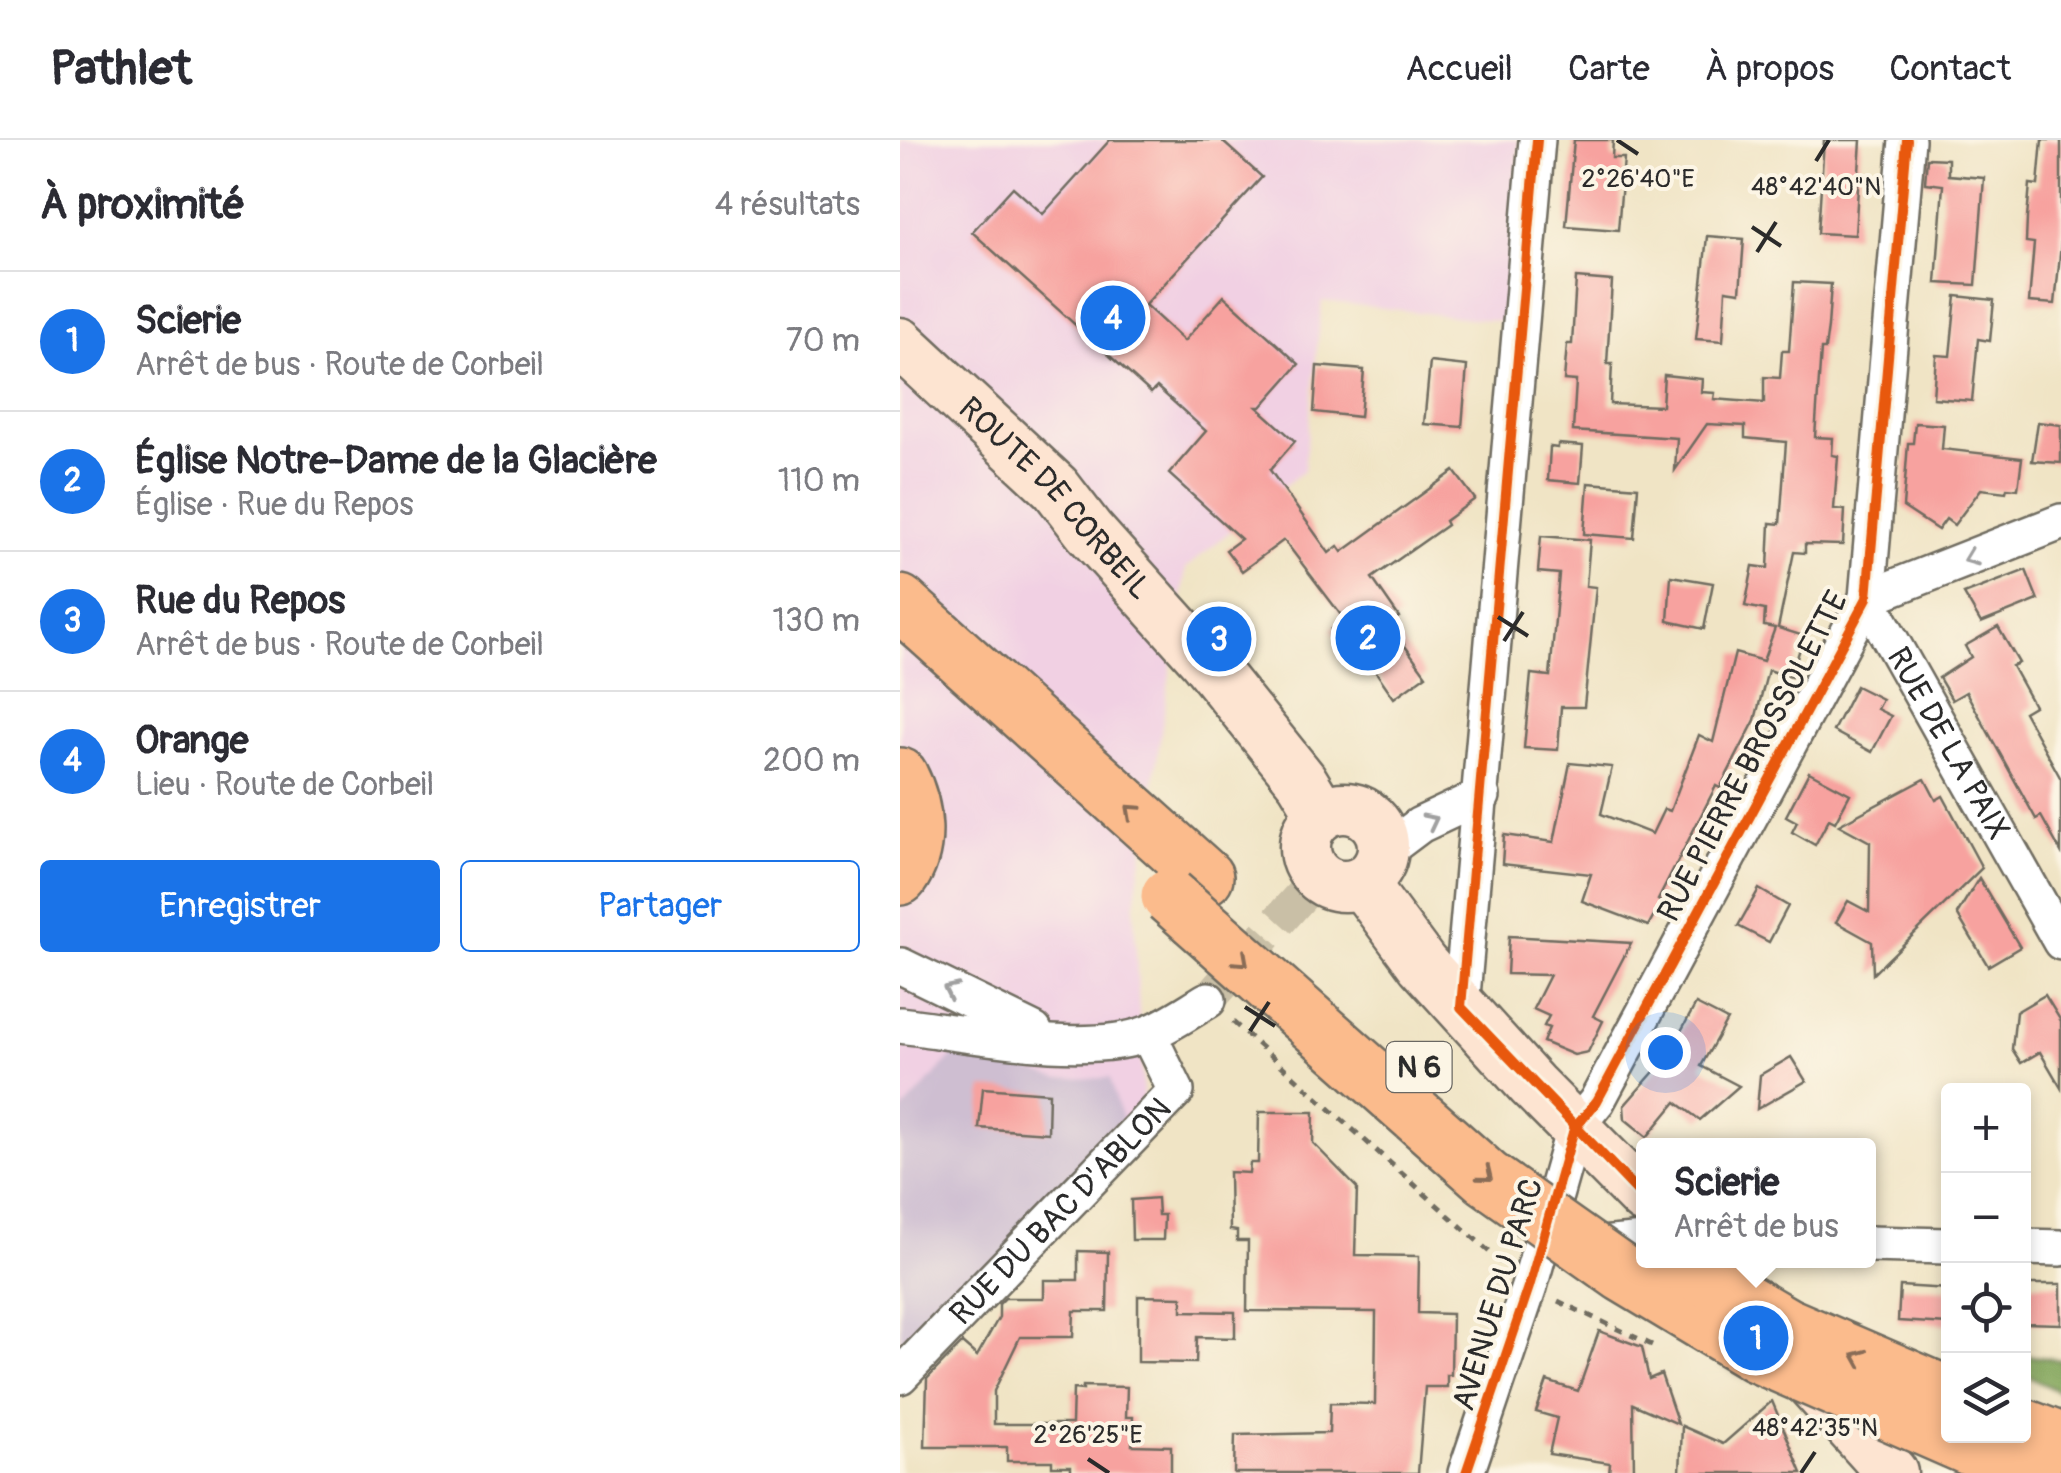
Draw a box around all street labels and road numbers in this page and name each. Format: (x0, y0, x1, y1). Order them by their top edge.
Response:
street label: ROUTE DE CORBEIL (950, 389, 1160, 608)
street label: RUE PIERRE BROSSOLETTE (1649, 584, 1857, 929)
street label: RUE DE LA PAIX (1878, 640, 2018, 847)
road number: N 6 (1386, 1042, 1452, 1092)
street label: RUE DU BAC D'ABLON (941, 1089, 1180, 1334)
street label: AVENUE DU PARC (1444, 1173, 1552, 1415)

